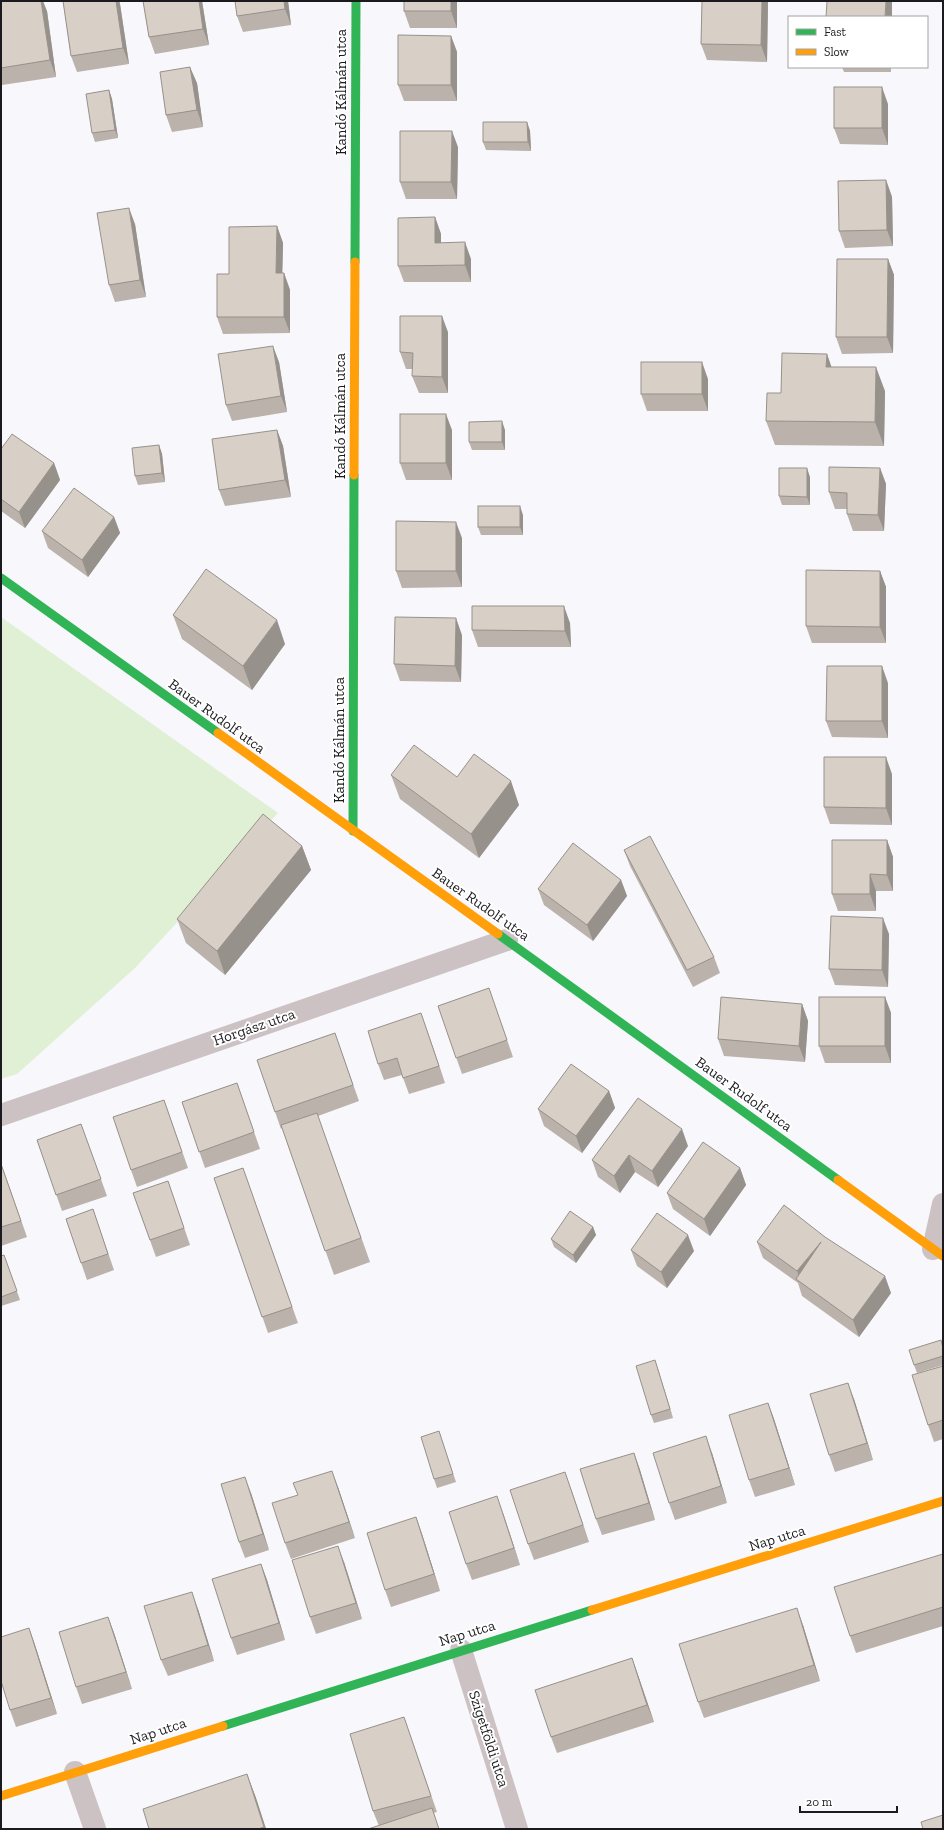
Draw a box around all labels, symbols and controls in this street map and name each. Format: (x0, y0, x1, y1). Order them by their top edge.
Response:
legend (788, 16, 928, 68)
text: Fast (824, 25, 847, 39)
street label: Kandó Kálmán utca (332, 29, 350, 155)
text: Slow (824, 45, 850, 59)
street label: Kandó Kálmán utca (331, 353, 349, 479)
street label: Bauer Rudolf utca (165, 675, 269, 757)
street label: Kandó Kálmán utca (330, 677, 348, 803)
street label: Bauer Rudolf utca (429, 864, 533, 944)
street label: Horgász utca (211, 1005, 297, 1049)
street label: Bauer Rudolf utca (692, 1053, 796, 1135)
street label: Nap utca (747, 1521, 807, 1555)
street label: Nap utca (437, 1616, 497, 1650)
street label: Szigetföldi utca (465, 1689, 513, 1789)
street label: Nap utca (128, 1714, 188, 1748)
scale bar (800, 1788, 897, 1814)
text: 20 m (806, 1795, 833, 1809)

